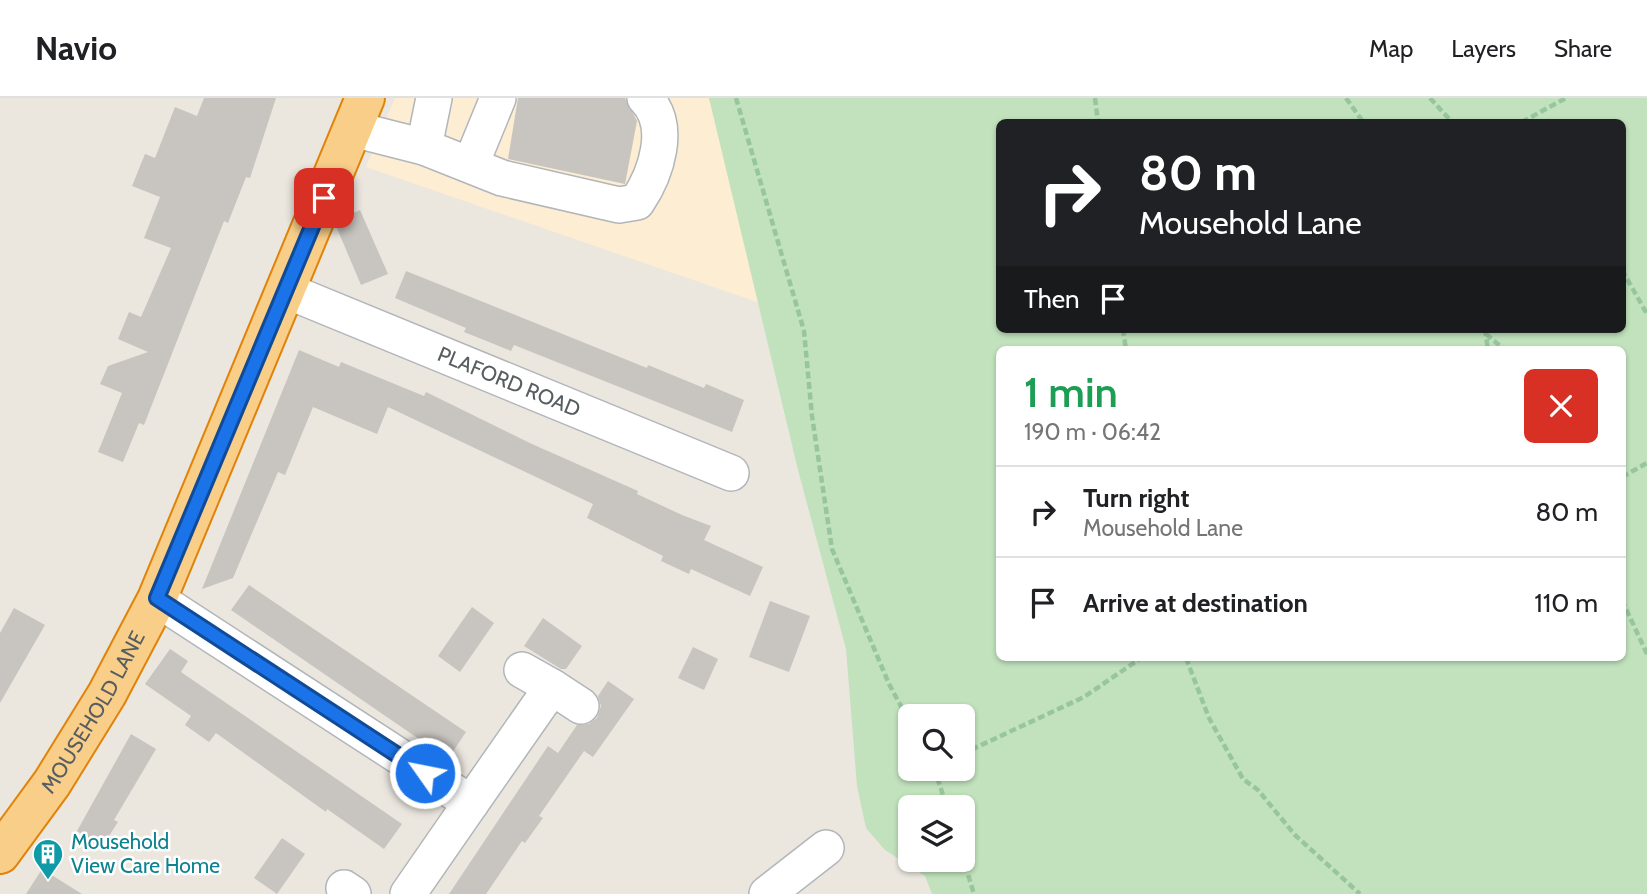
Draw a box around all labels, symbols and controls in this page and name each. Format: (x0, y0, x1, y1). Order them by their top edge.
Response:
text: Navio (35, 28, 117, 68)
text: Map (1369, 34, 1413, 63)
text: Layers (1451, 34, 1516, 63)
text: Share (1554, 34, 1612, 63)
text: 80 m (1139, 143, 1257, 202)
icon: right (1024, 147, 1115, 238)
pin (294, 168, 354, 228)
icon: arrive (305, 179, 343, 217)
text: Mousehold Lane (1139, 203, 1362, 242)
icon: arrive (1094, 280, 1132, 318)
text: Then (1024, 283, 1080, 315)
street label: PLAFORD ROAD (434, 341, 584, 422)
text: 1 min (1024, 366, 1118, 418)
button: close (1524, 369, 1598, 443)
text: 190 m · 06:42 (1024, 418, 1161, 446)
text: Turn right (1083, 482, 1189, 514)
icon: right (1024, 493, 1062, 531)
text: 80 m (1535, 496, 1598, 528)
text: Mousehold Lane (1083, 514, 1243, 542)
icon: arrive (1024, 584, 1062, 622)
text: Arrive at destination (1083, 587, 1308, 619)
text: 110 m (1534, 587, 1598, 619)
street label: MOUSEHOLD LANE (36, 627, 150, 798)
map controls (898, 704, 975, 872)
button: search (898, 704, 975, 781)
position arrow (388, 736, 462, 810)
button: layers (898, 795, 975, 872)
place label: Mousehold View Care Home (71, 829, 220, 878)
building icon: Mousehold View Care Home (31, 837, 65, 881)

